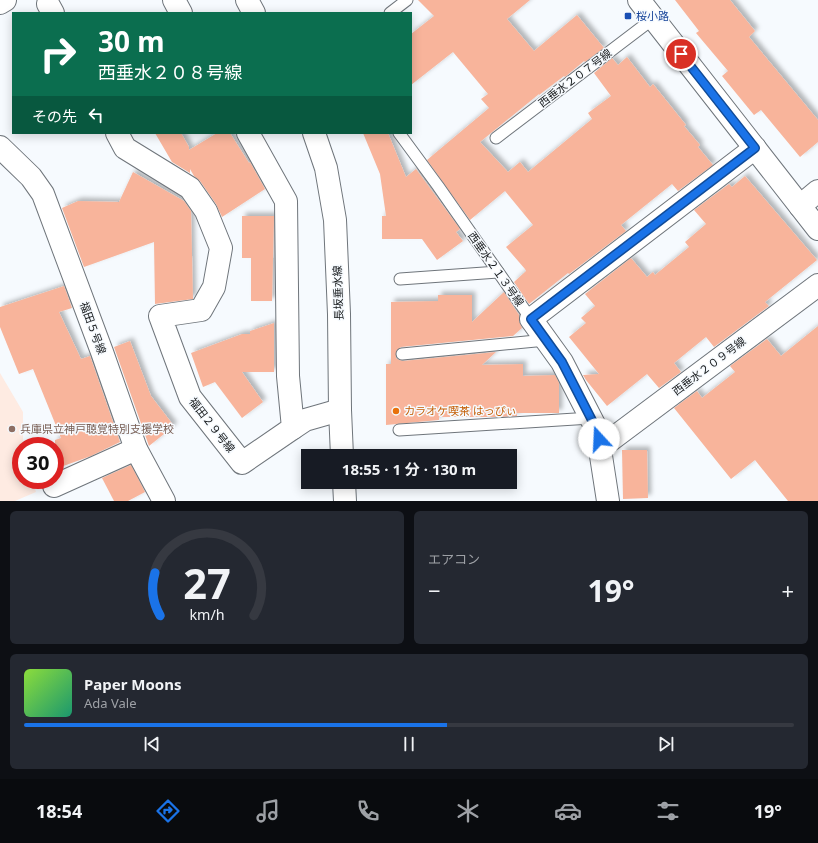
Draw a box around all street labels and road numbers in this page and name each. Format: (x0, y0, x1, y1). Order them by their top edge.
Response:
street label: 西垂水２０７号線 (535, 45, 614, 110)
street label: 西垂水２１３号線 (465, 228, 528, 309)
street label: 長坂垂水線 (329, 265, 346, 321)
street label: 福田５号線 (77, 299, 110, 356)
street label: 西垂水２０９号線 (669, 333, 748, 398)
street label: 福田２９号線 (186, 394, 239, 455)

